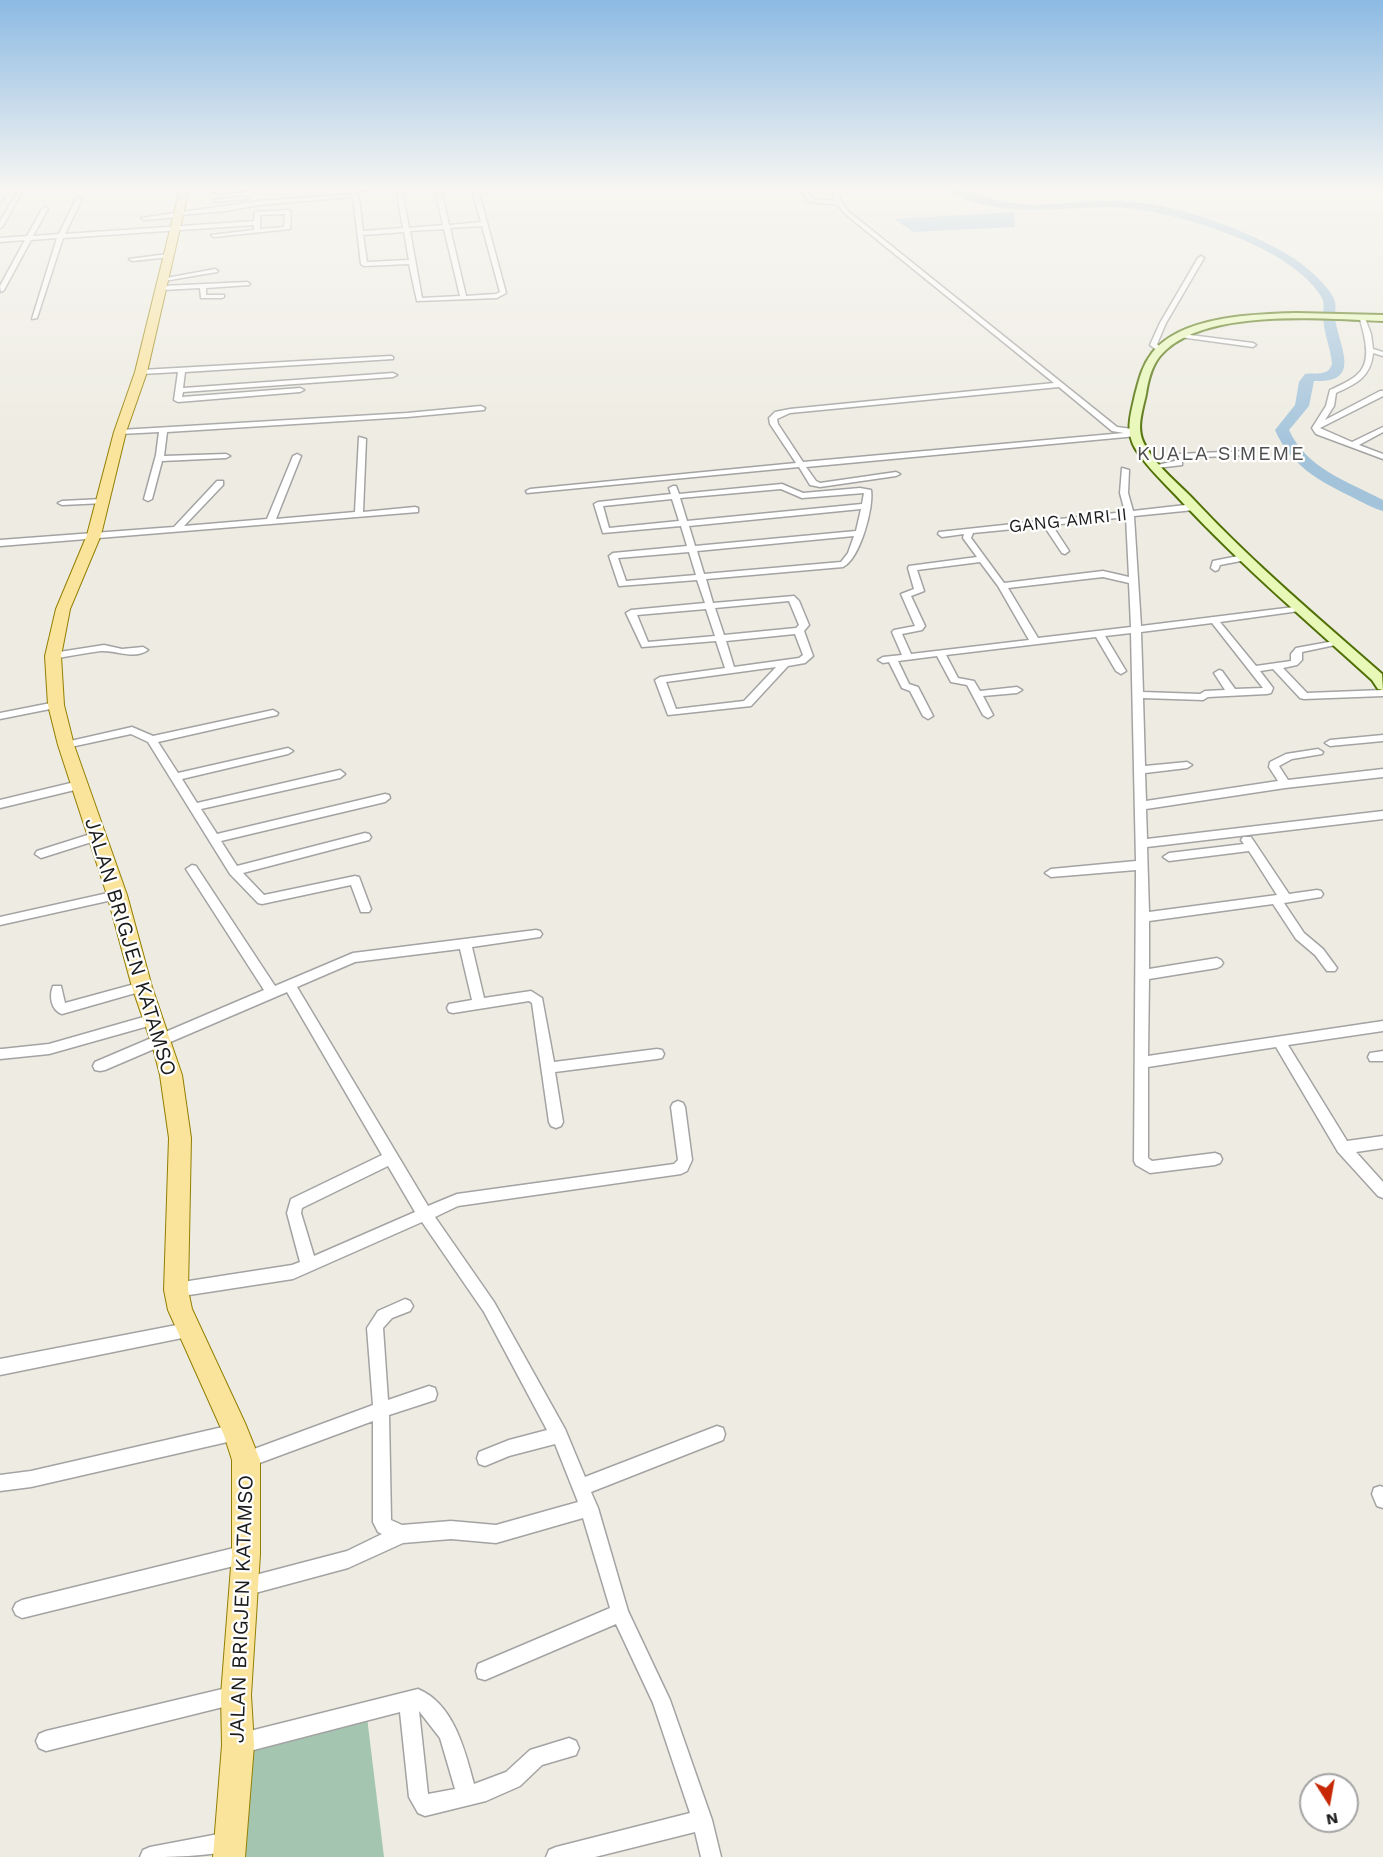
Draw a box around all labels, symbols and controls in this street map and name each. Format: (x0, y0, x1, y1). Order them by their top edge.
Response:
district label: KUALA SIMEME (1137, 442, 1305, 466)
street label: GANG AMRI II (1008, 504, 1128, 538)
street label: JALAN BRIGJEN KATAMSO (79, 815, 181, 1079)
street label: JALAN BRIGJEN KATAMSO (225, 1474, 259, 1744)
north arrow (1299, 1773, 1359, 1833)
text: N (1325, 1809, 1340, 1830)

